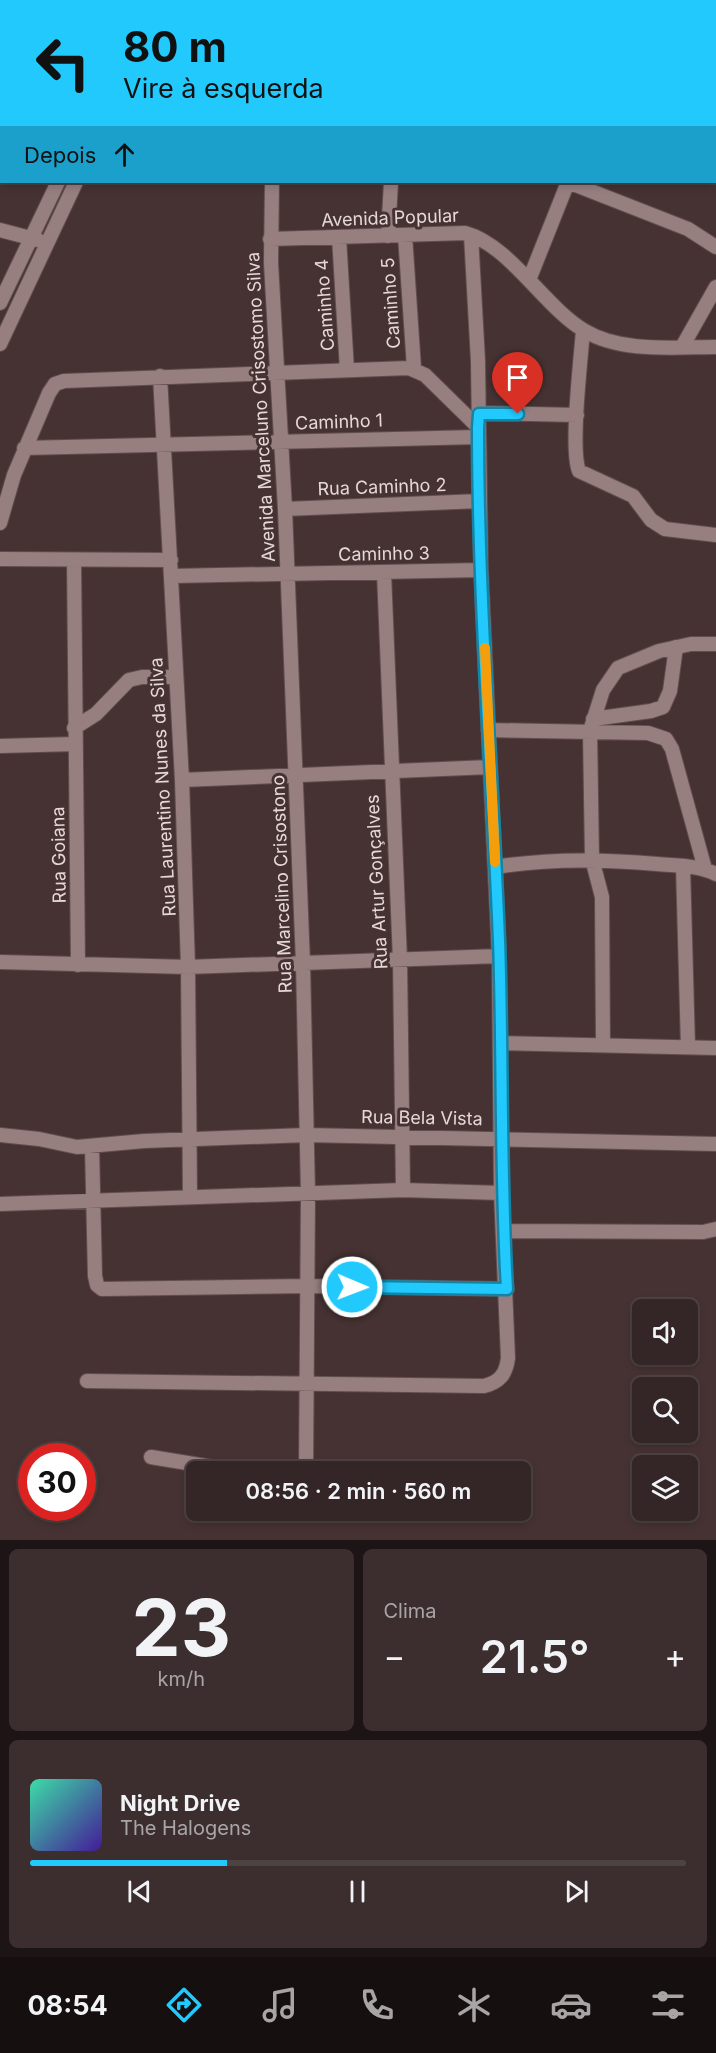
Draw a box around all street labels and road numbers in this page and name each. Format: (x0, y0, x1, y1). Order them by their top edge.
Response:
street label: Avenida Popular (321, 205, 459, 230)
street label: Avenida Marceluno Crisostomo Silva (242, 251, 279, 563)
street label: Caminho 5 (377, 257, 404, 349)
street label: Caminho 4 (311, 258, 338, 352)
street label: Caminho 1 (295, 409, 383, 434)
street label: Rua Caminho 2 (317, 474, 447, 499)
street label: Caminho 3 (338, 542, 430, 565)
street label: Rua Laurentino Nunes da Silva (145, 657, 180, 917)
street label: Rua Marcelino Crisostono (267, 774, 296, 994)
street label: Rua Artur Gonçalves (361, 794, 392, 970)
street label: Rua Goiana (47, 806, 70, 904)
street label: Rua Bela Vista (361, 1106, 483, 1129)

